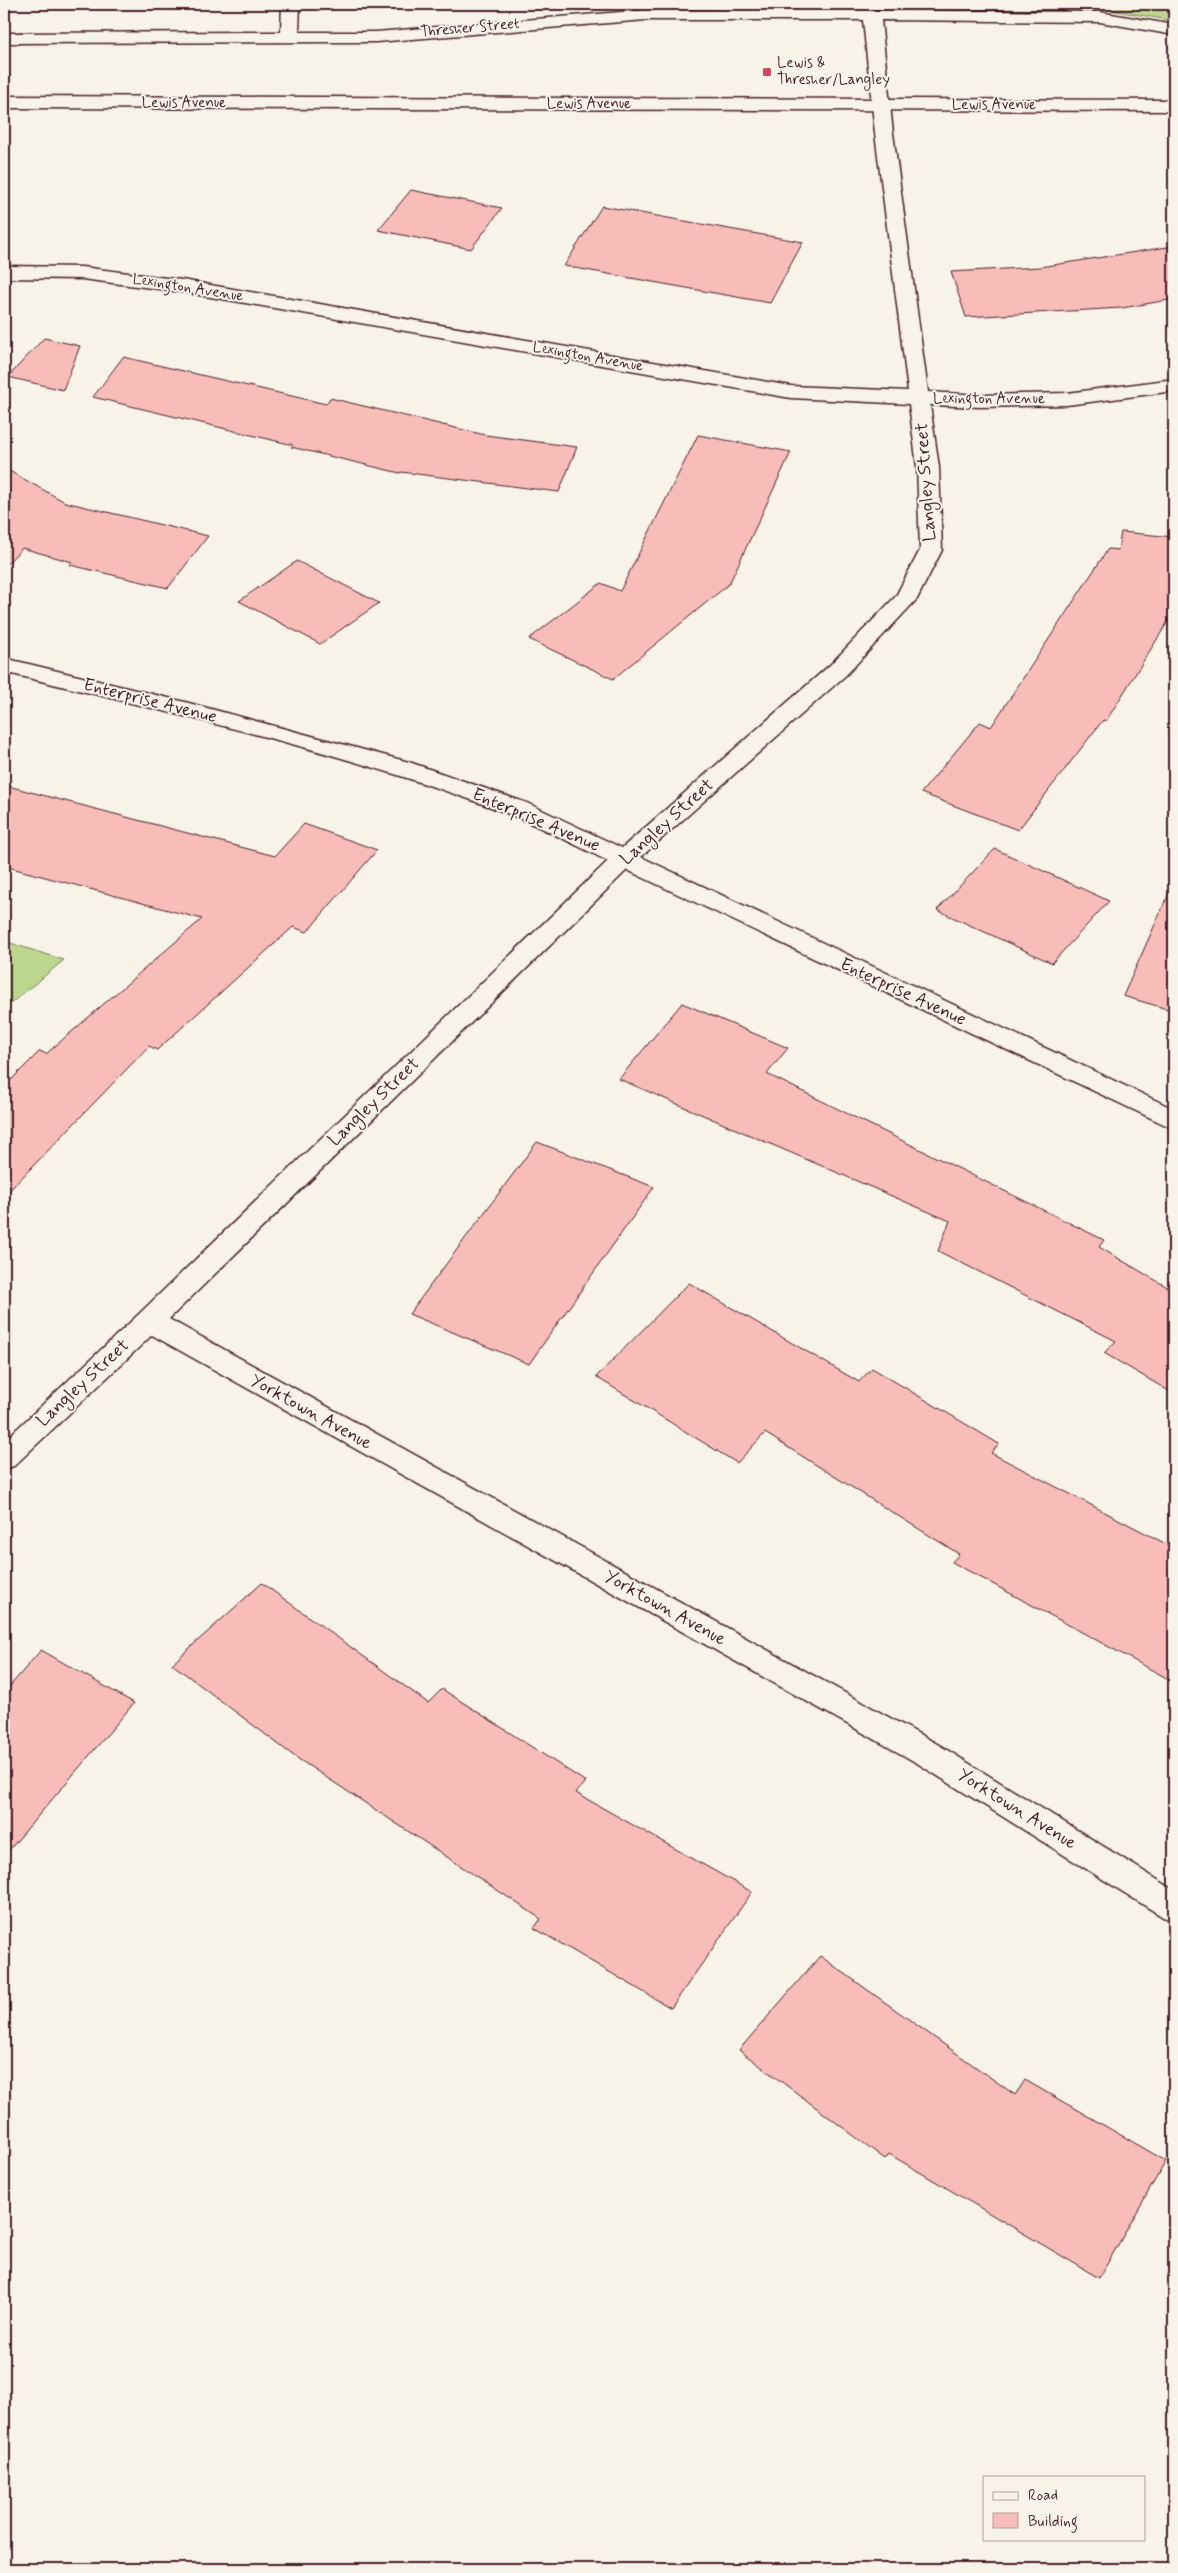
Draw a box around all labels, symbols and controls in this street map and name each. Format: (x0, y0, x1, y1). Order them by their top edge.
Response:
street label: Thresher Street (420, 14, 521, 42)
place label: Lewis & Thresher/Langley (777, 53, 890, 91)
marker: Lewis & Thresher/Langley (761, 66, 773, 78)
street label: Lewis Avenue (142, 93, 226, 113)
street label: Lewis Avenue (547, 94, 631, 114)
street label: Lewis Avenue (952, 95, 1036, 115)
street label: Lexington Avenue (131, 269, 245, 308)
street label: Lexington Avenue (531, 337, 645, 378)
street label: Lexington Avenue (933, 389, 1045, 410)
street label: Langley Street (910, 422, 943, 542)
street label: Enterprise Avenue (81, 673, 219, 729)
street label: Langley Street (615, 773, 720, 871)
street label: Enterprise Avenue (468, 782, 604, 858)
street label: Enterprise Avenue (836, 952, 970, 1032)
street label: Langley Street (323, 1052, 426, 1153)
street label: Langley Street (31, 1334, 135, 1433)
street label: Yorktown Avenue (246, 1369, 376, 1455)
street label: Yorktown Avenue (600, 1565, 730, 1651)
street label: Yorktown Avenue (953, 1763, 1081, 1855)
legend (983, 2476, 1146, 2540)
text: Road (1028, 2486, 1058, 2506)
text: Building (1028, 2512, 1078, 2533)

